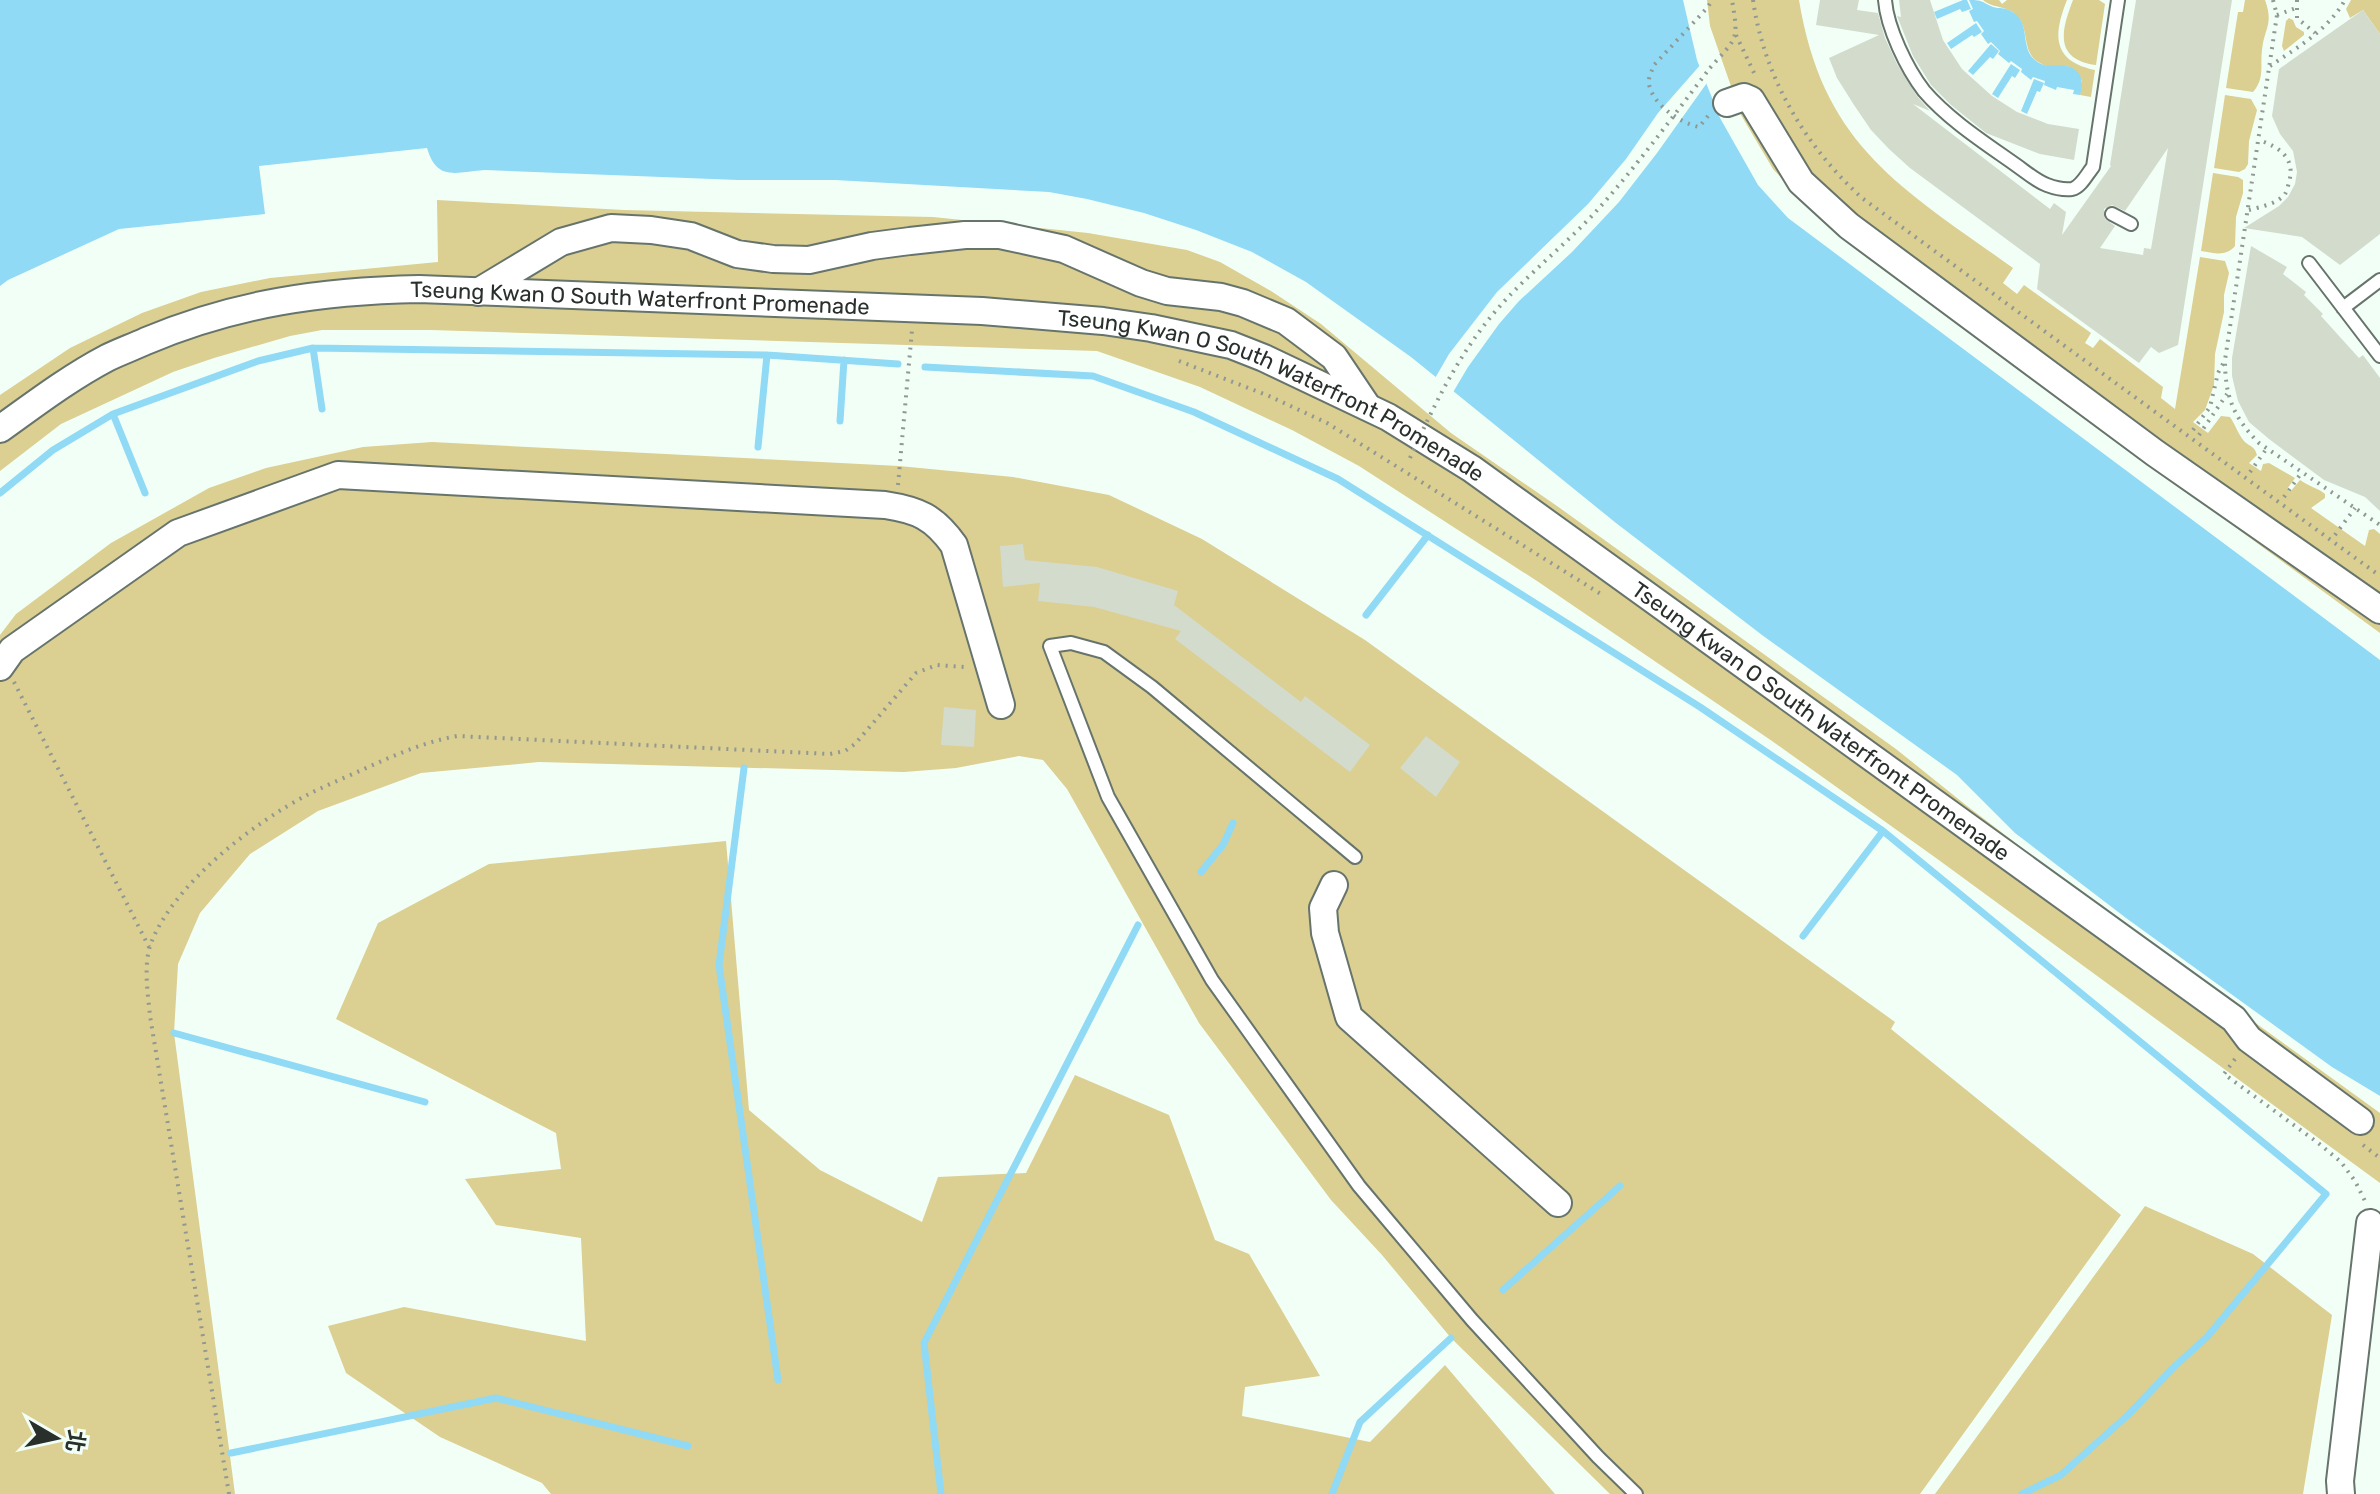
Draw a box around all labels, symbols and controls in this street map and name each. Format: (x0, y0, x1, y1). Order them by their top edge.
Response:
street label: Tseung Kwan O South Waterfront Promenade (410, 276, 870, 321)
street label: Tseung Kwan O South Waterfront Promenade (1057, 304, 1490, 488)
street label: Tseung Kwan O South Waterfront Promenade (1627, 576, 2015, 867)
north arrow (16, 1398, 96, 1478)
text: 北 (60, 1428, 90, 1454)

